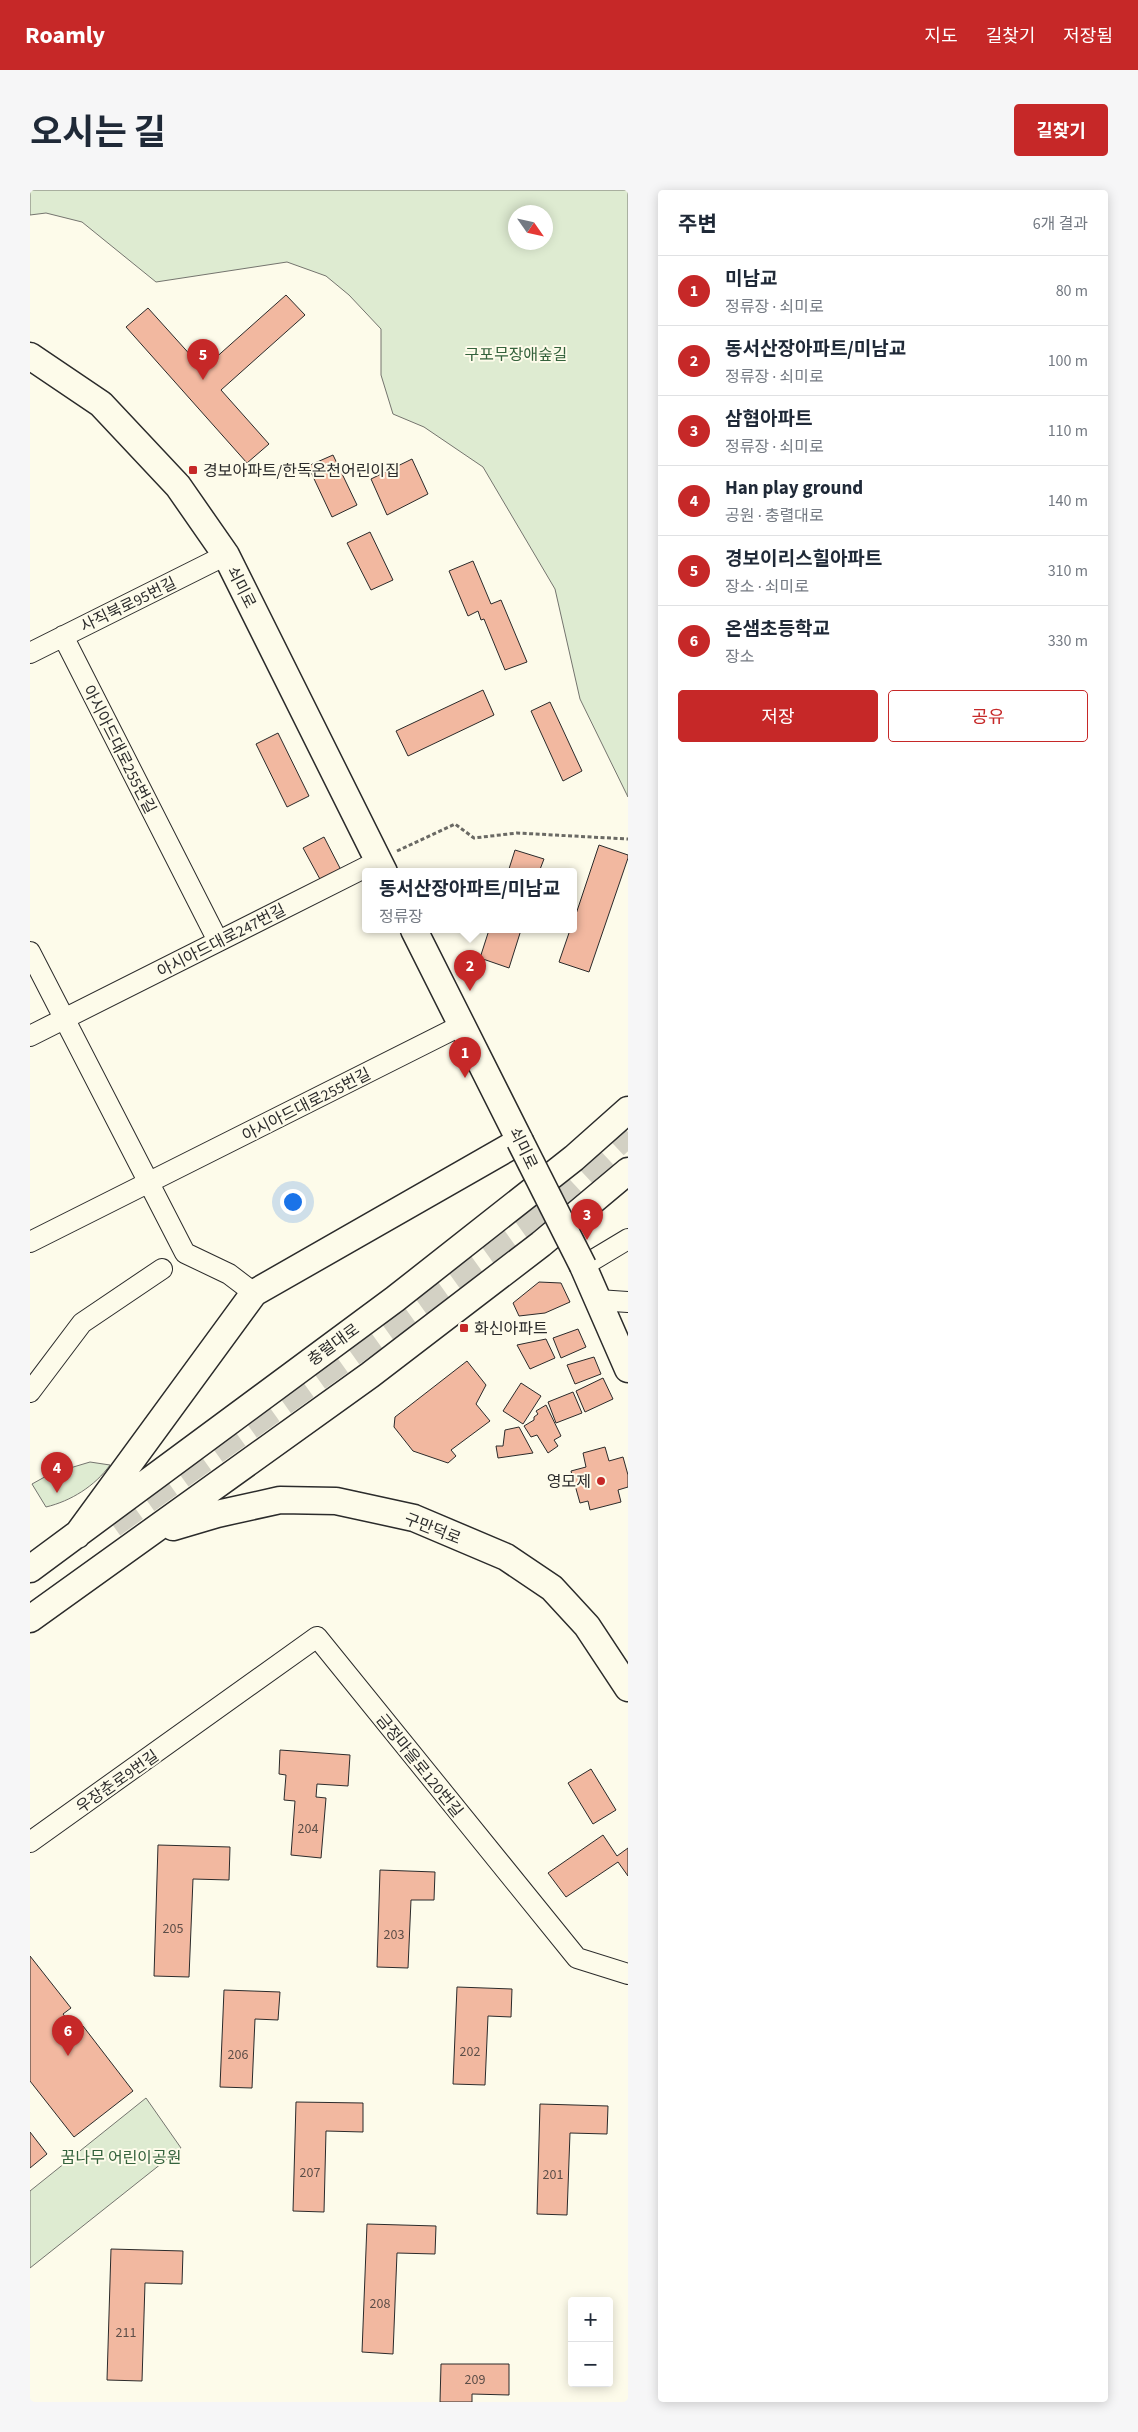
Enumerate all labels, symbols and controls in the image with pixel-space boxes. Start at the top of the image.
text: Roamly [25,18,105,53]
text: 지도 [925,24,958,49]
text: 길찾기 [986,24,1035,49]
text: 저장됨 [1063,24,1113,49]
button: 길찾기 [1014,104,1108,156]
text: 오시는 길 [30,108,166,158]
north arrow [508,205,553,250]
text: 주변 [678,209,717,239]
text: 6개 결과 [1033,213,1088,235]
text: 미남교 [725,266,777,293]
text: 1 [690,280,698,302]
text: 80 m [1056,280,1088,302]
text: 정류장 · 쇠미로 [725,296,824,318]
text: 동서산장아파트/미남교 [725,336,906,363]
pin: 5 [187,339,219,380]
park label: 구포무장애숲길 [464,344,568,366]
text: 2 [690,350,698,372]
text: 100 m [1048,350,1088,372]
text: 정류장 · 쇠미로 [725,366,824,388]
text: 삼협아파트 [725,406,812,433]
text: 3 [690,420,698,442]
text: 110 m [1048,420,1088,442]
text: 정류장 · 쇠미로 [725,436,824,458]
place label: 경보아파트/한독온천어린이집 [203,460,400,482]
marker: 경보아파트/한독온천어린이집 [187,464,199,476]
text: Han play ground [725,475,863,502]
text: 4 [690,490,698,512]
text: 140 m [1048,490,1088,512]
text: 공원 · 충렬대로 [725,505,824,527]
text: 경보이리스힐아파트 [725,546,882,573]
text: 5 [690,560,698,582]
text: 310 m [1048,560,1088,582]
street label: 쇠미로 [221,563,261,612]
street label: 사직북로95번길 [77,572,180,638]
text: 장소 · 쇠미로 [725,576,809,598]
text: 온샘초등학교 [725,616,830,643]
text: 6 [690,630,698,652]
text: 330 m [1048,630,1088,652]
text: 장소 [725,646,754,668]
street label: 아시아드대로255번길 [77,681,161,818]
button: 저장 [678,690,878,742]
button: 공유 [888,690,1088,742]
popup [362,868,577,933]
text: 동서산장아파트/미남교 [379,876,560,903]
street label: 아시아드대로247번길 [153,899,290,983]
text: 정류장 [379,906,423,928]
pin: 2 [454,950,486,991]
pin: 1 [449,1037,481,1078]
street label: 아시아드대로255번길 [238,1063,375,1147]
street label: 쇠미로 [504,1124,543,1173]
your location [280,1189,306,1215]
pin: 3 [571,1199,603,1240]
street label: 충렬대로 [303,1318,364,1371]
place label: 화신아파트 [474,1318,548,1340]
marker: 화신아파트 [458,1322,470,1334]
pin: 4 [41,1452,73,1493]
place label: 영모제 [547,1471,591,1493]
marker: 영모제 [595,1475,607,1487]
street label: 구만덕로 [401,1508,464,1550]
street label: 금정마을로120번길 [371,1709,468,1822]
street label: 우장춘로9번길 [72,1745,163,1818]
house number: 204 [298,1819,318,1839]
house number: 205 [163,1919,183,1939]
house number: 203 [384,1925,404,1945]
pin: 6 [52,2015,84,2056]
house number: 202 [460,2042,480,2062]
house number: 206 [228,2045,248,2065]
park label: 꿈나무 어린이공원 [61,2147,181,2169]
house number: 207 [300,2163,320,2183]
house number: 201 [543,2165,563,2185]
house number: 208 [370,2294,390,2314]
map controls [568,2297,613,2387]
button: + [568,2297,613,2342]
house number: 211 [116,2323,136,2343]
button: − [568,2342,613,2387]
house number: 209 [465,2370,485,2390]

